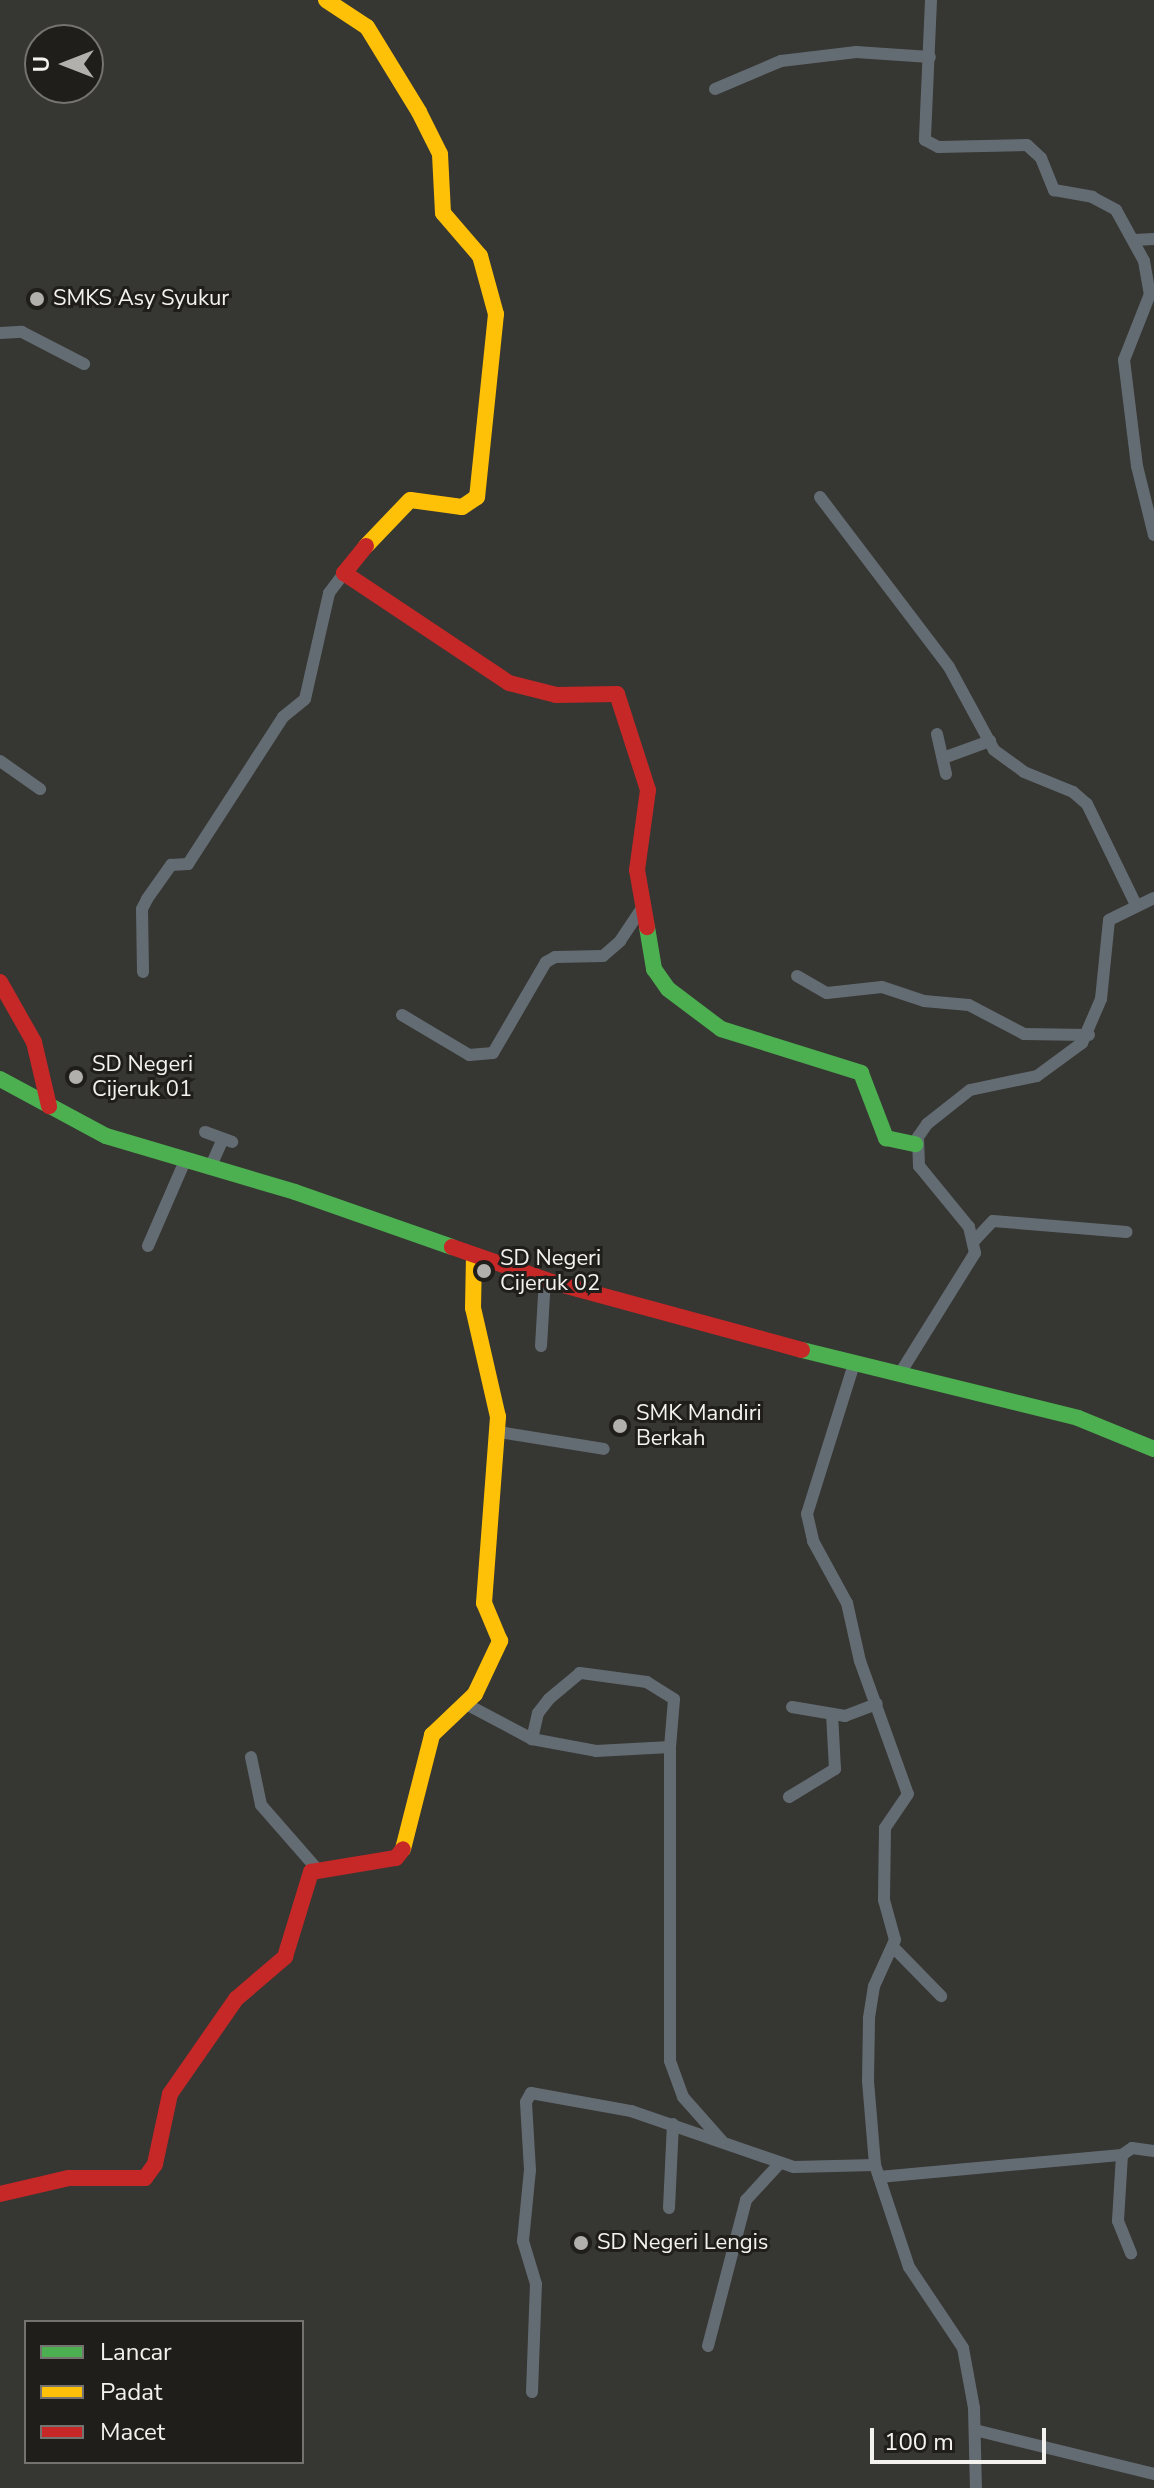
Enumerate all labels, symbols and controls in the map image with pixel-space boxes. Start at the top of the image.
north arrow [24,24,104,104]
text: U [27,56,57,72]
place label: SMKS Asy Syukur [53,286,229,312]
marker: SMKS Asy Syukur [28,290,46,308]
place label: SD Negeri Cijeruk 01 [92,1051,193,1102]
marker: SD Negeri Cijeruk 01 [67,1068,85,1086]
place label: SD Negeri Cijeruk 02 [500,1245,601,1296]
marker: SD Negeri Cijeruk 02 [475,1262,493,1280]
place label: SMK Mandiri Berkah [636,1400,762,1452]
marker: SMK Mandiri Berkah [611,1417,629,1435]
place label: SD Negeri Lengis [597,2230,768,2256]
marker: SD Negeri Lengis [572,2234,590,2252]
legend [24,2320,304,2464]
text: Lancar [100,2336,172,2368]
text: Padat [100,2376,162,2408]
scale bar [874,2412,1050,2462]
text: Macet [100,2416,165,2448]
text: 100 m [884,2426,954,2458]

